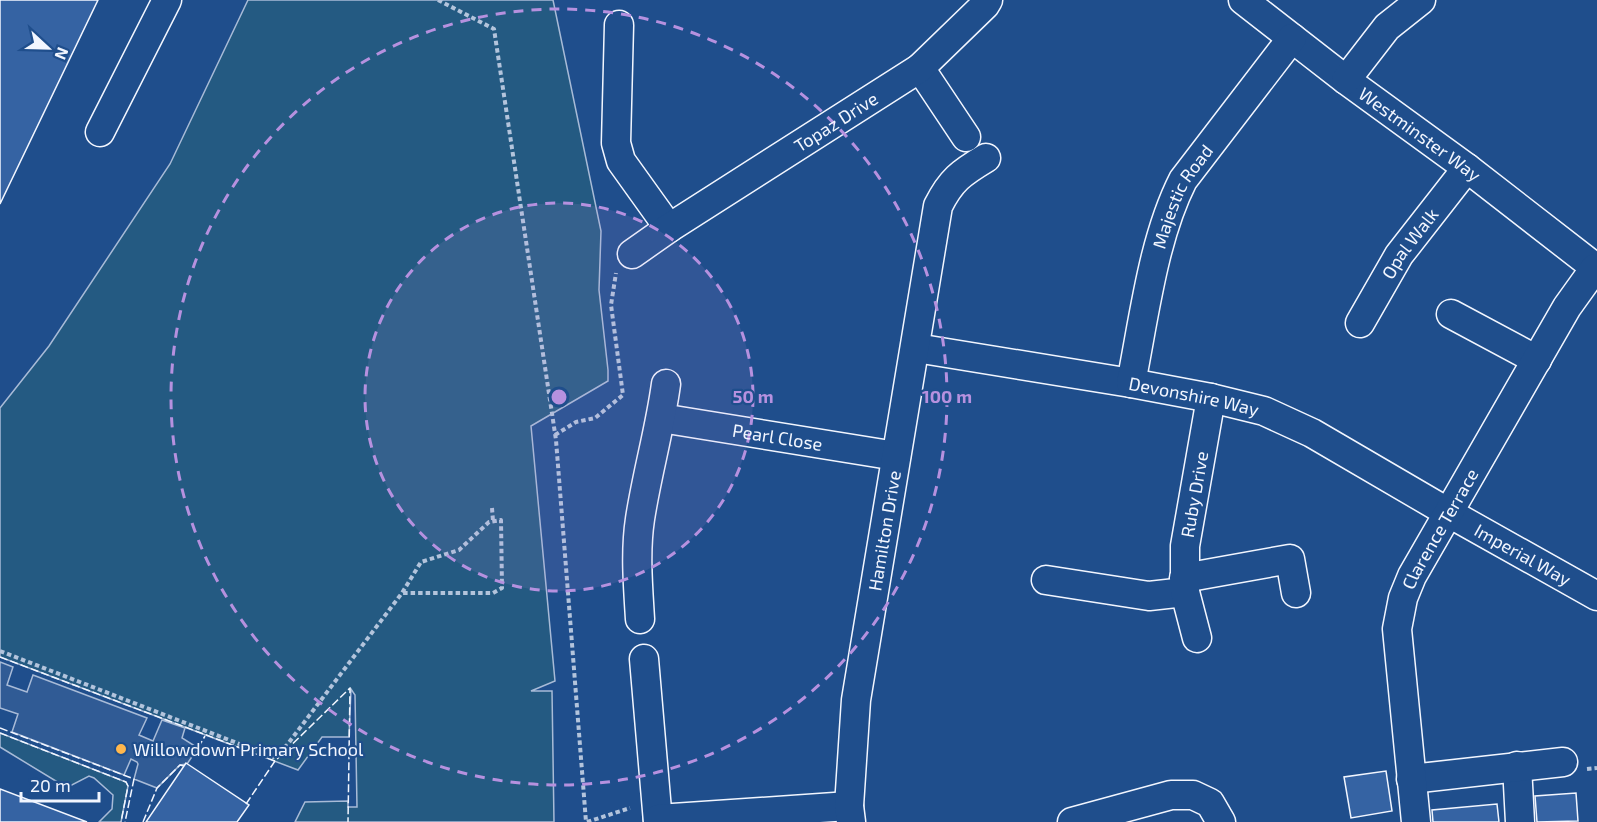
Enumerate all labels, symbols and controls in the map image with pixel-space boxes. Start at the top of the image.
north arrow [18,18,78,78]
text: N [51,45,73,63]
street label: Westminster Way [1355,82,1486,186]
street label: Topaz Drive [790,87,882,156]
street label: Majestic Road [1147,140,1217,251]
street label: Opal Walk [1377,203,1443,283]
street label: Devonshire Way [1127,372,1262,420]
text: 50 m [732,385,774,407]
text: 100 m [922,385,972,407]
centre of rings [549,387,569,407]
street label: Pearl Close [731,419,824,455]
street label: Ruby Drive [1176,449,1212,539]
street label: Clarence Terrace [1397,464,1483,592]
street label: Hamilton Drive [863,469,905,593]
street label: Imperial Way [1471,519,1575,590]
place label: Willowdown Primary School [133,738,364,760]
marker: Willowdown Primary School [114,742,128,756]
scale bar [21,765,99,803]
text: 20 m [30,774,71,796]

